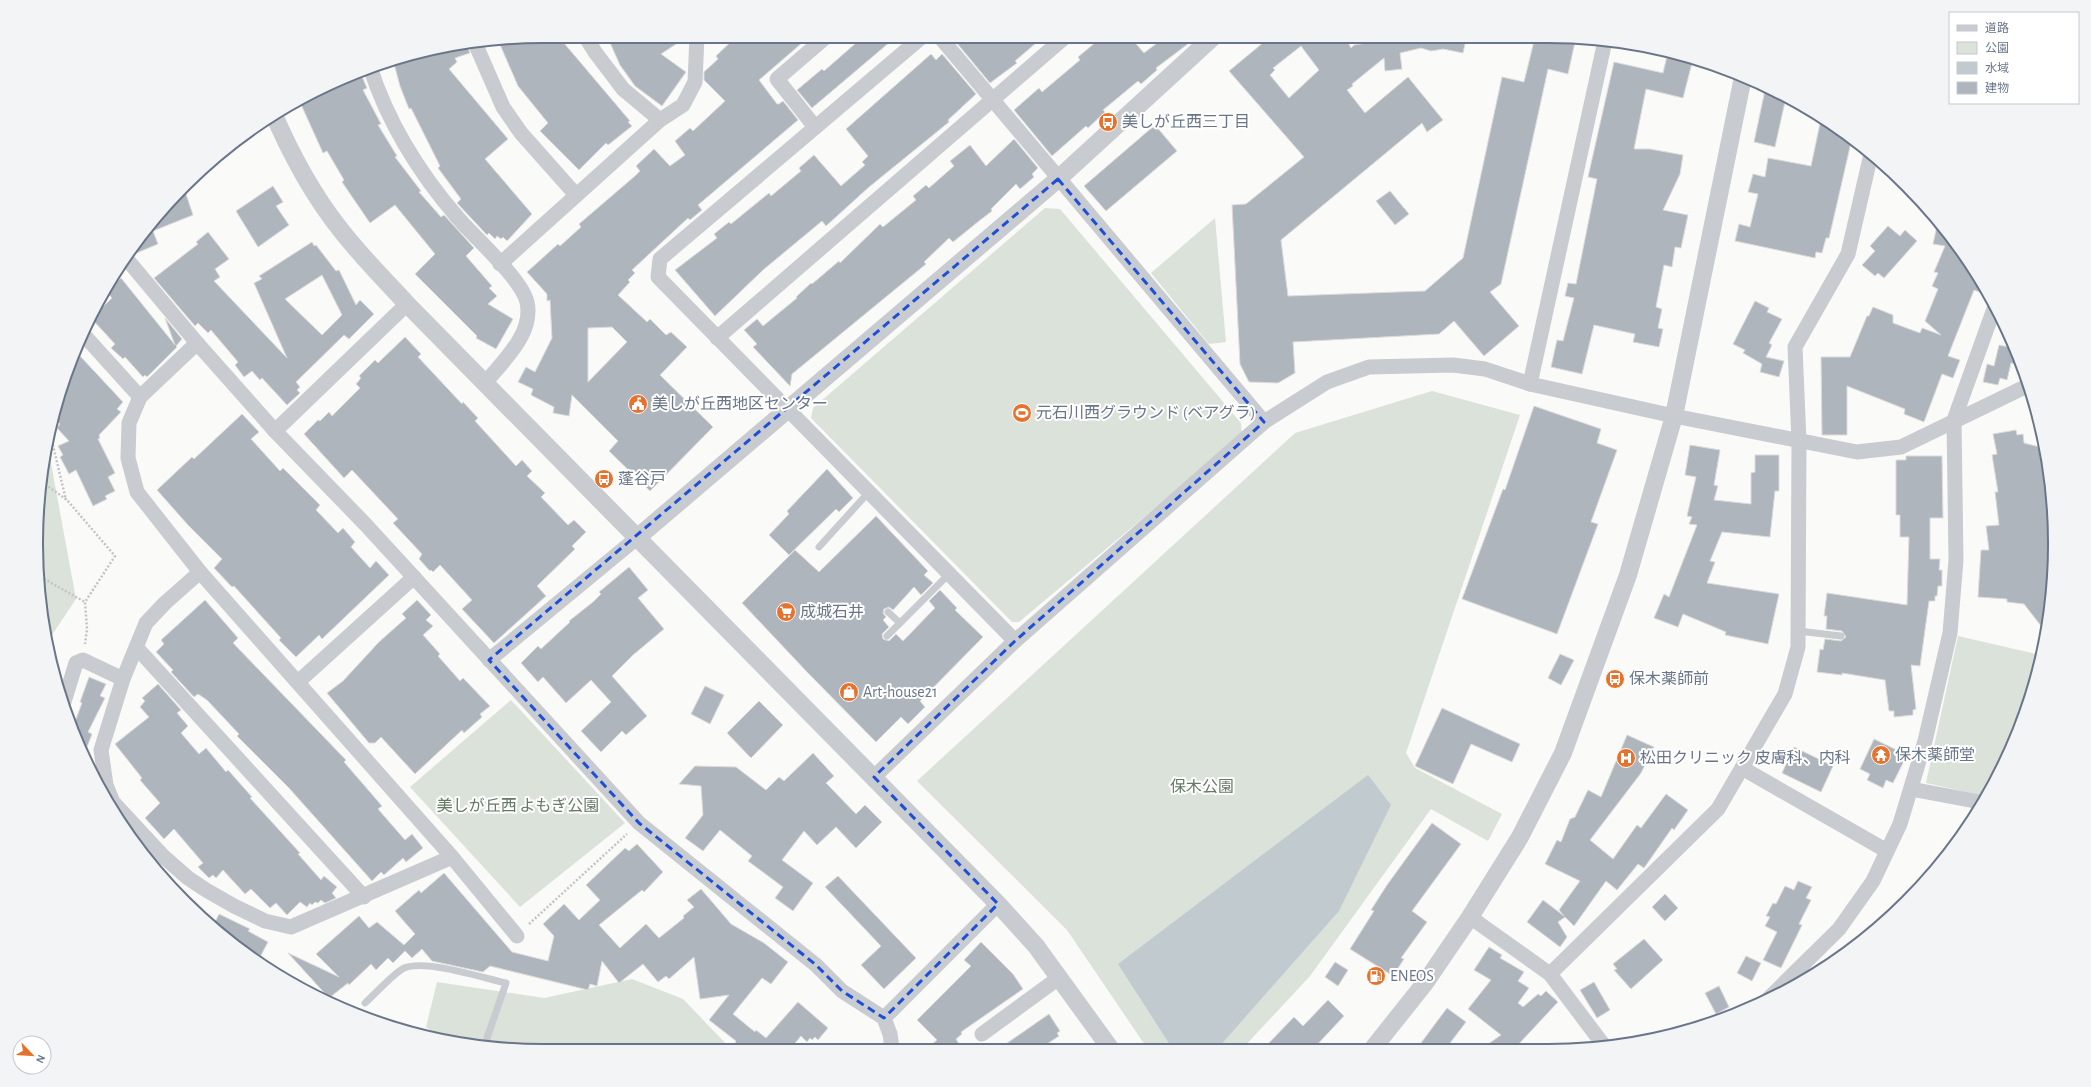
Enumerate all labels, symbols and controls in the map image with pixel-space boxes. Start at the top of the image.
legend [1949,12,2079,104]
text: 道路 [1985,21,2009,34]
text: 公園 [1985,42,2009,54]
text: 水域 [1985,62,2009,74]
text: 建物 [1985,81,2009,94]
bus stop icon: 美しが丘西三丁目 [1097,111,1119,133]
place label: 美しが丘西三丁目 [1122,113,1250,130]
public building icon: 美しが丘西地区センター [627,393,649,415]
place label: 美しが丘西地区センター [652,395,828,412]
sports icon: 元石川西グラウンド (ベアグラ) [1011,402,1033,424]
place label: 元石川西グラウンド (ベアグラ) [1036,404,1255,421]
bus stop icon: 蓬谷戸 [593,468,615,490]
place label: 蓬谷戸 [618,470,666,487]
supermarket icon: 成城石井 [775,601,797,623]
place label: 成城石井 [800,603,864,620]
bus stop icon: 保木薬師前 [1604,668,1626,690]
place label: 保木薬師前 [1629,670,1709,687]
shop icon: Art-house21 [838,681,860,703]
place label: Art-house21 [863,684,937,700]
temple icon: 保木薬師堂 [1870,744,1892,766]
place label: 保木薬師堂 [1895,746,1975,763]
hospital icon: 松田クリニック 皮膚科、内科 [1615,747,1637,769]
place label: 松田クリニック 皮膚科、内科 [1640,749,1851,766]
park label: 保木公園 [1170,778,1234,795]
park label: 美しが丘西 よもぎ公園 [437,797,599,814]
fuel station icon: ENEOS [1365,965,1387,987]
place label: ENEOS [1390,968,1434,984]
north arrow [12,1035,52,1075]
text: N [34,1053,47,1065]

